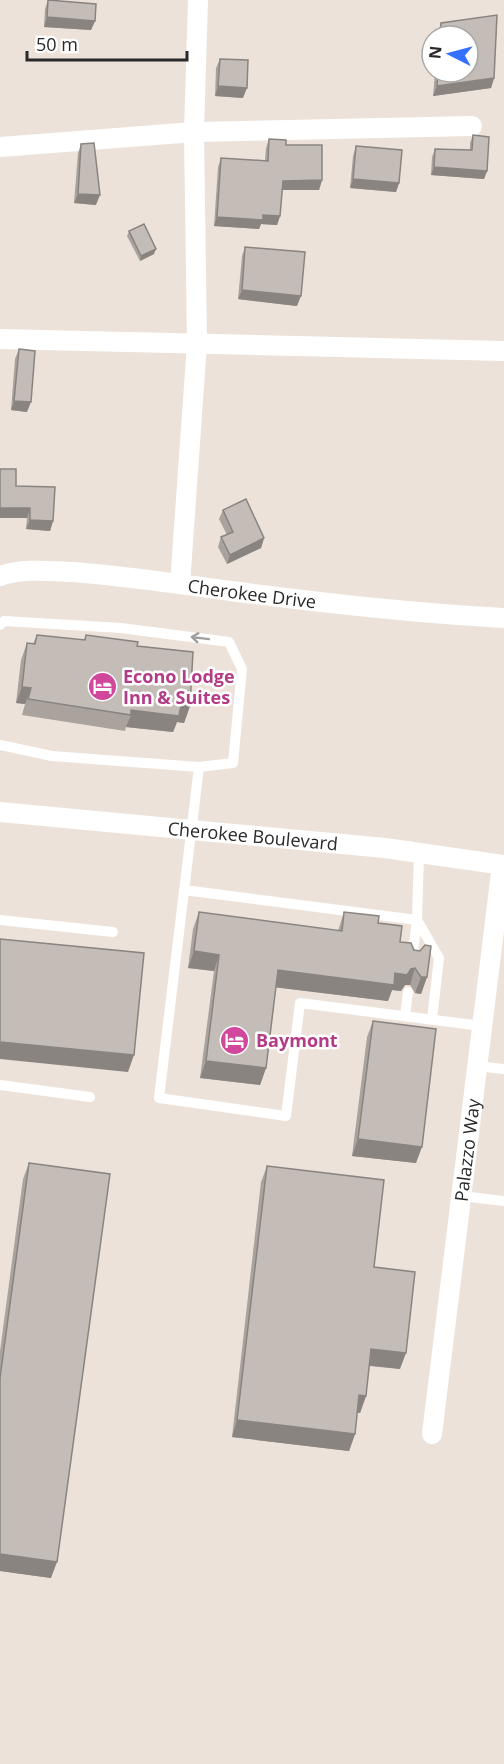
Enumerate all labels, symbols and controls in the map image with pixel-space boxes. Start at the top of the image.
scale bar [27,24,188,62]
north arrow [420,24,480,84]
text: 50 m [36,32,78,56]
text: N [423,45,447,60]
street label: Cherokee Drive [186,573,318,613]
one-way arrow [191,633,211,644]
place label: Econo Lodge Inn & Suites [123,664,235,709]
hotel icon: Econo Lodge Inn & Suites [86,670,118,702]
street label: Cherokee Boulevard [167,816,339,856]
hotel icon: Baymont [219,1024,251,1056]
place label: Baymont [256,1028,338,1052]
street label: Palazzo Way [449,1096,485,1203]

